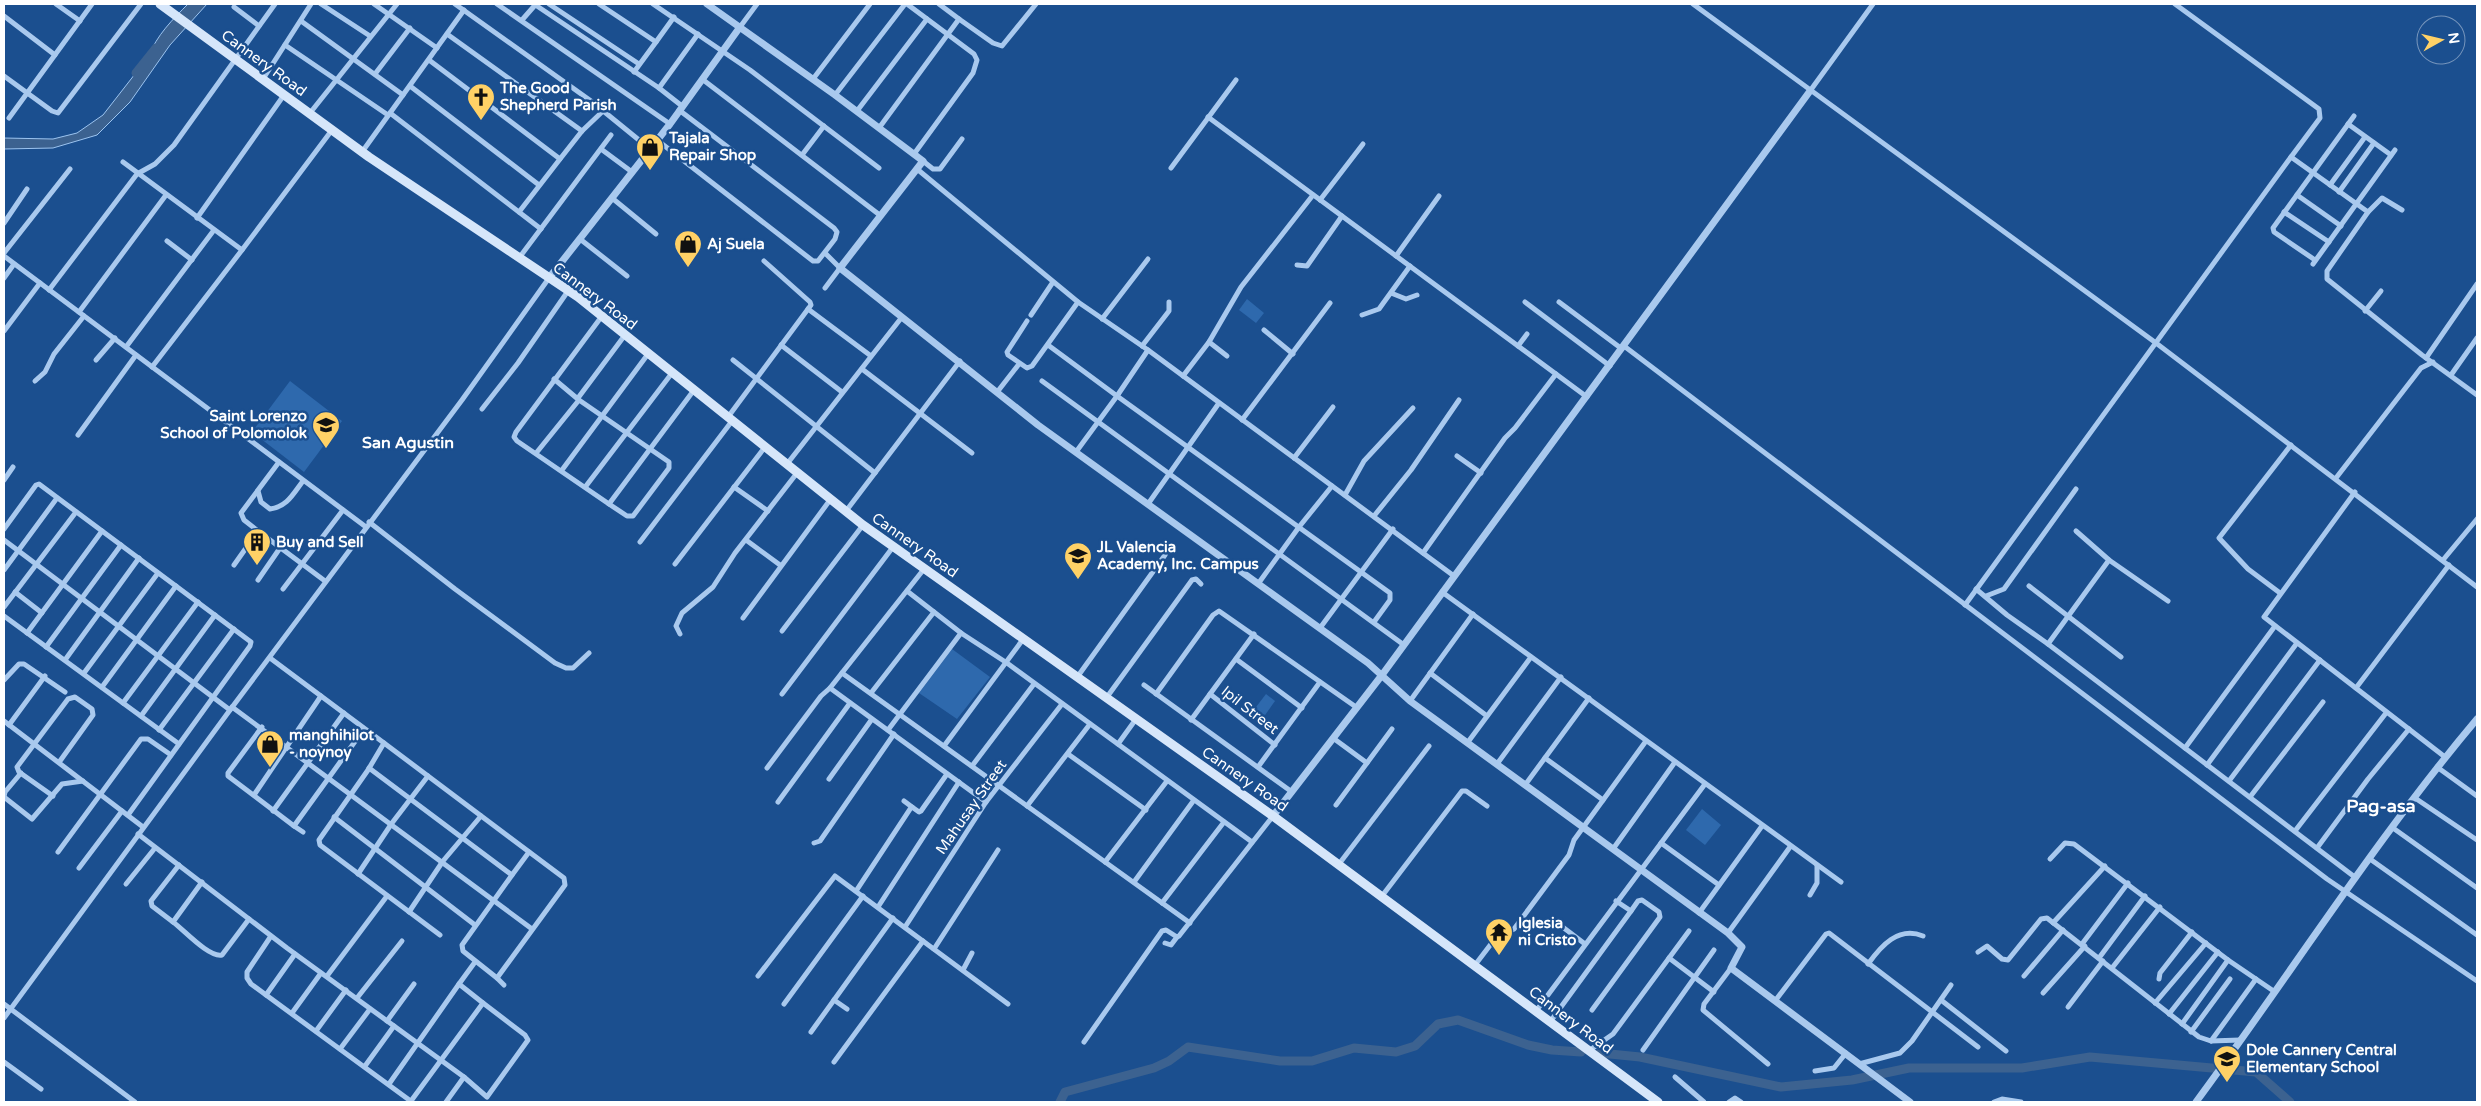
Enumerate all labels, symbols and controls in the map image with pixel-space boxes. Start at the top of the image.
north arrow [2416,15,2466,65]
street label: Cannery Road [218,26,310,100]
text: N [2444,32,2463,45]
place label: The Good Shepherd Parish [499,79,617,115]
church icon: The Good Shepherd Parish [466,82,496,121]
place label: Tajala Repair Shop [668,129,757,165]
shop icon: Tajala Repair Shop [635,132,665,171]
shop icon: Aj Suela [673,229,703,268]
place label: Aj Suela [707,235,765,254]
street label: Cannery Road [549,258,641,334]
place label: Saint Lorenzo School of Polomolok [160,407,307,442]
school or university icon: Saint Lorenzo School of Polomolok [311,410,341,449]
district label: San Agustin [362,433,454,453]
street label: Cannery Road [868,509,962,581]
building icon: Buy and Sell [242,527,272,566]
place label: Buy and Sell [276,533,364,552]
place label: JL Valencia Academy, Inc. Campus [1096,538,1259,574]
school or university icon: JL Valencia Academy, Inc. Campus [1063,541,1093,580]
street label: Ipil Street [1218,682,1282,738]
place label: manghihilot - noynoy [289,726,374,762]
shop icon: manghihilot - noynoy [255,729,285,768]
street label: Cannery Road [1198,743,1292,815]
street label: Mahusay Street [932,756,1010,858]
district label: Pag-asa [2346,795,2416,817]
place label: Iglesia ni Cristo [1518,914,1576,949]
temple icon: Iglesia ni Cristo [1484,917,1514,956]
street label: Cannery Road [1525,982,1617,1058]
place label: Dole Cannery Central Elementary School [2246,1041,2397,1077]
school or university icon: Dole Cannery Central Elementary School [2212,1044,2242,1083]

